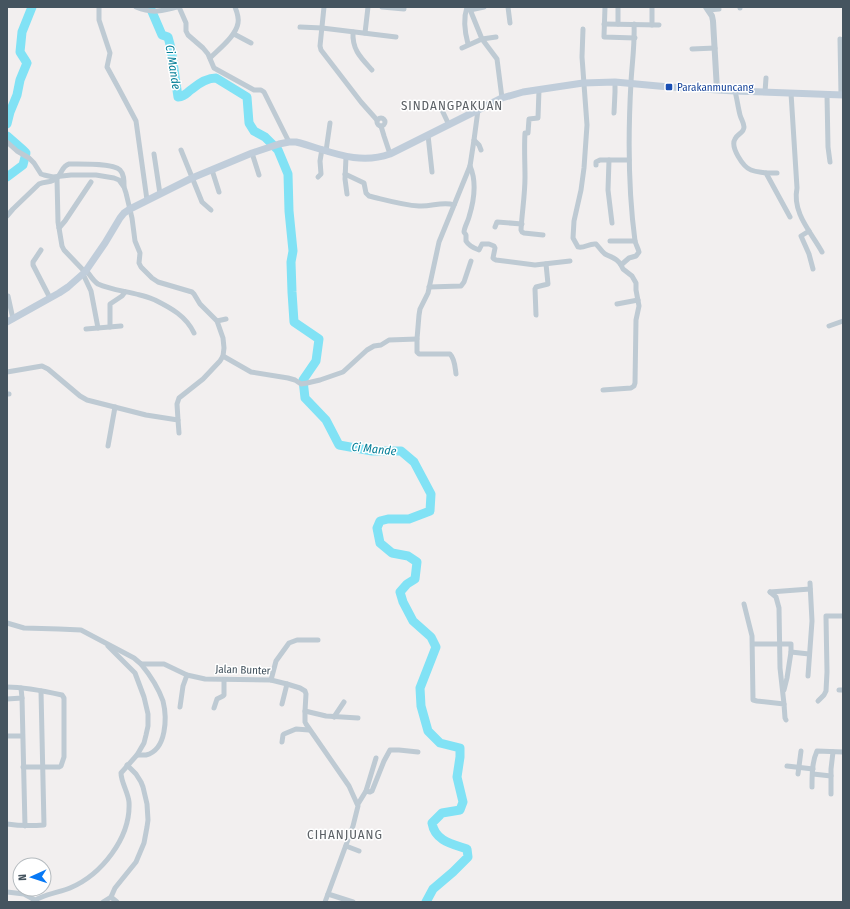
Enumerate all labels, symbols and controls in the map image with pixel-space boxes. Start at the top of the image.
water label: Ci Mande [163,44,183,91]
place label: Parakanmuncang [677,81,754,94]
marker: Parakanmuncang [664,82,674,92]
district label: SINDANGPAKUAN [401,98,503,113]
water label: Ci Mande [351,440,397,458]
street label: Jalan Bunter [215,663,271,677]
district label: CIHANJUANG [307,827,383,842]
north arrow [12,857,52,897]
text: N [16,874,29,881]

